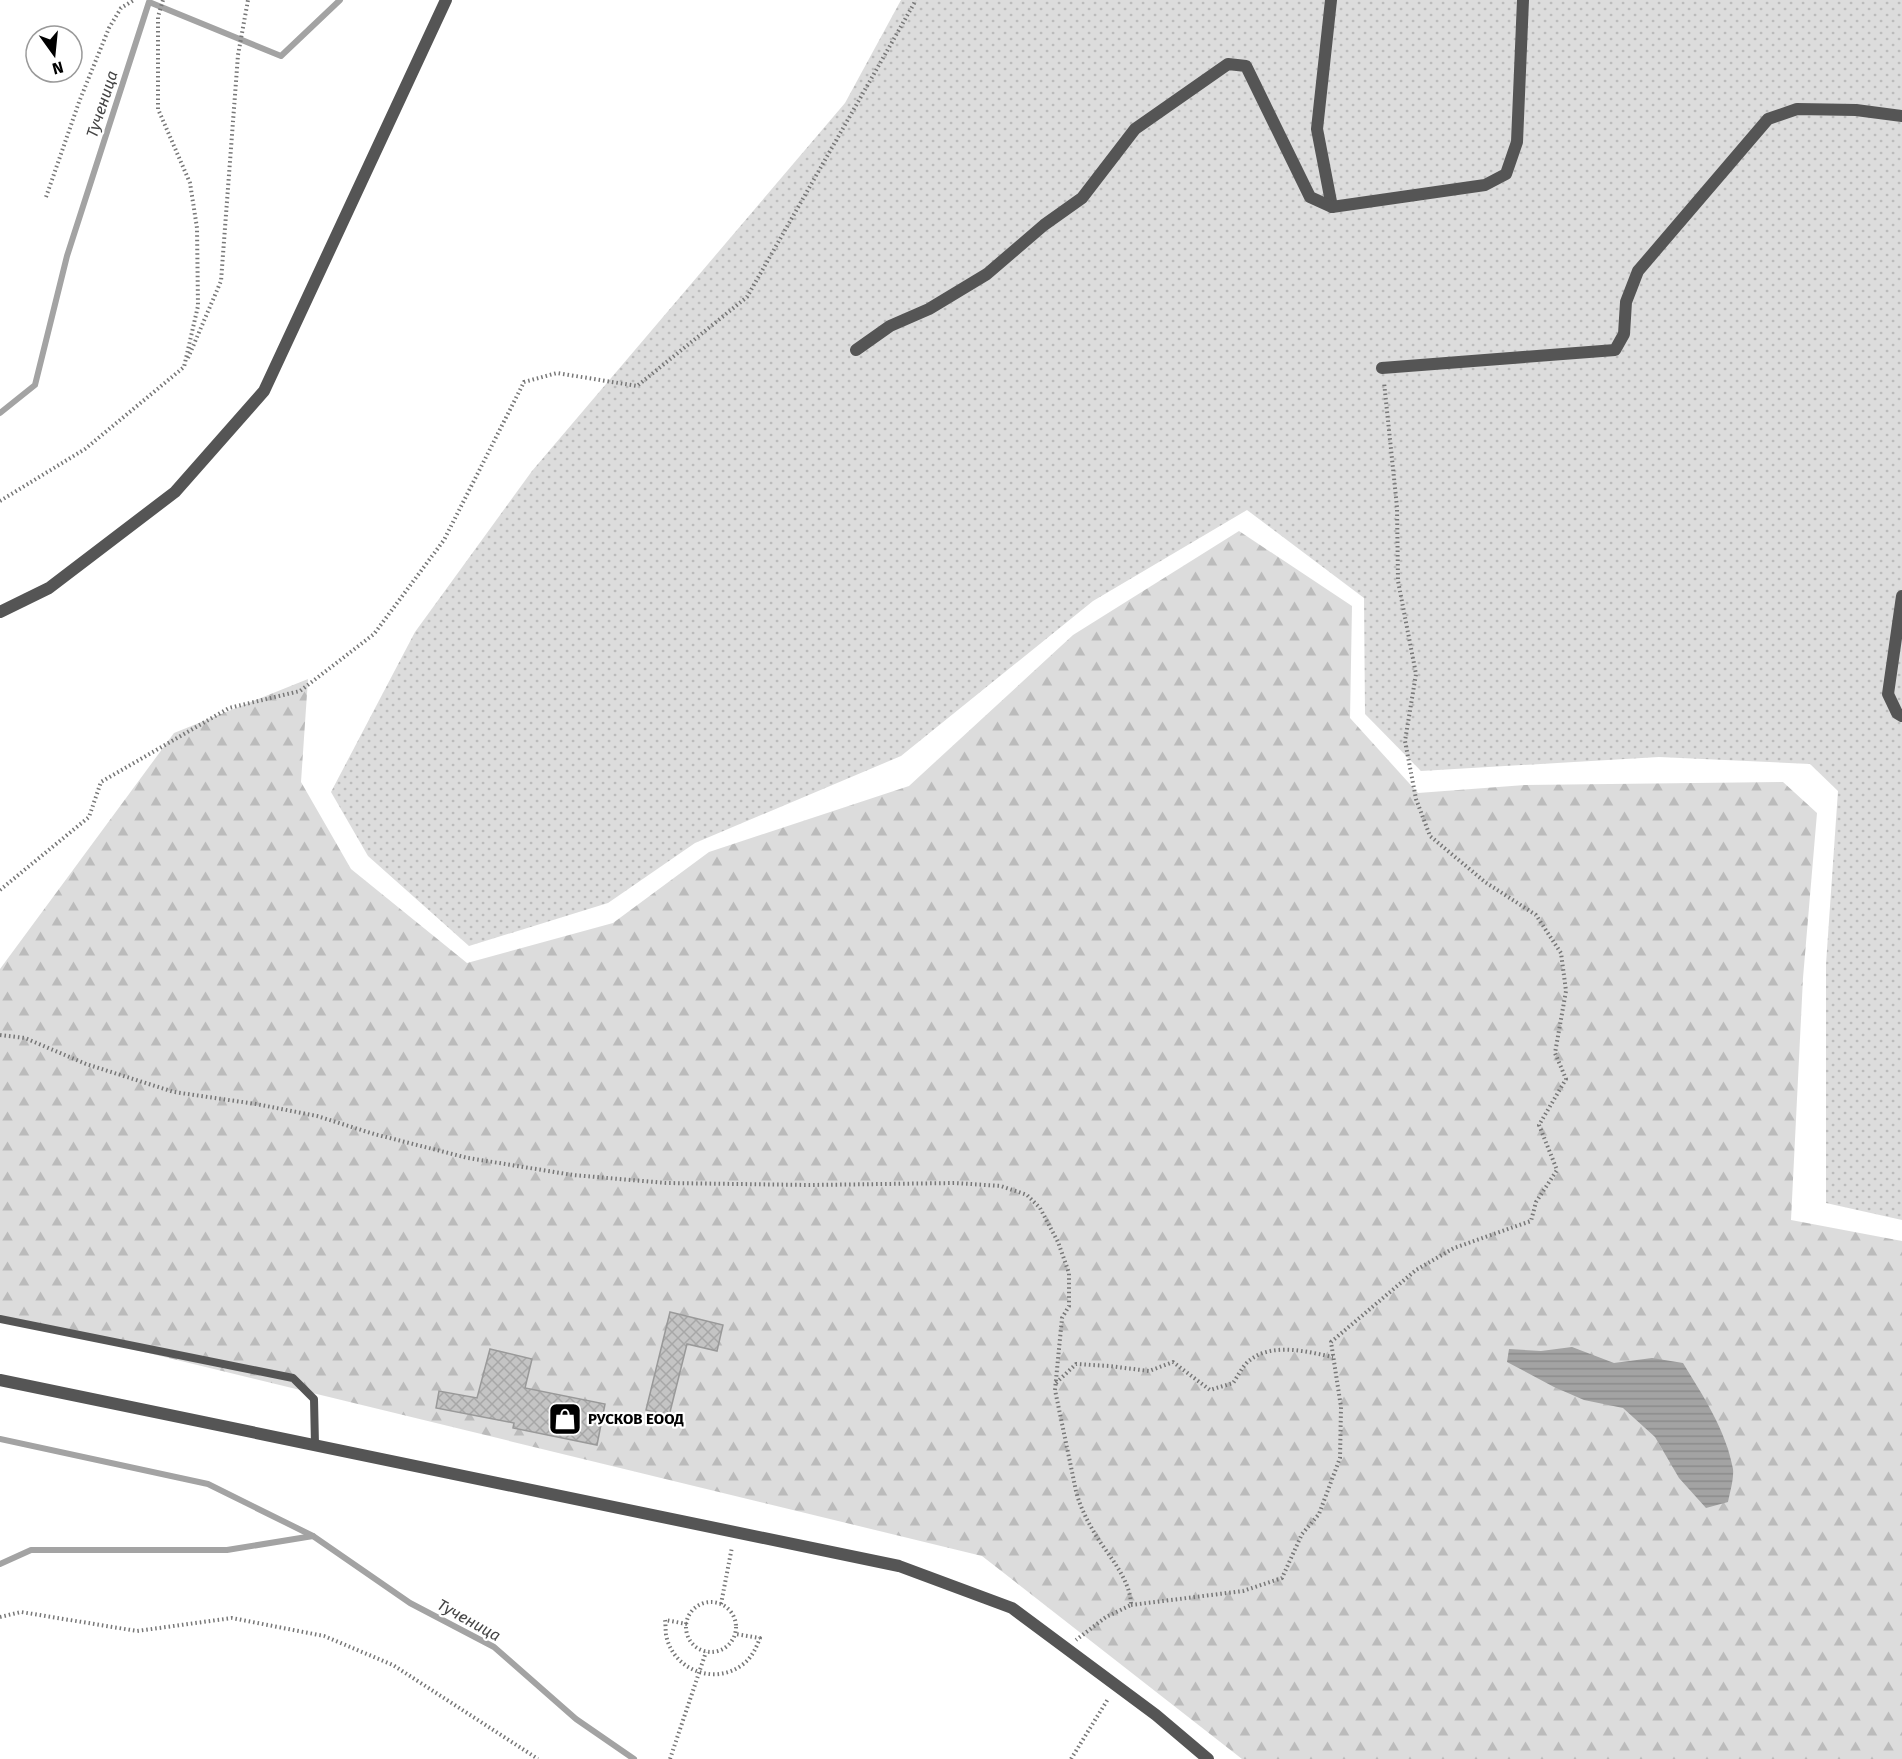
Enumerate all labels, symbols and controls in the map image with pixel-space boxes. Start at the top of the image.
north arrow [24,24,84,84]
text: N [50,57,65,79]
water label: Тученица [82,68,122,140]
shop icon: РУСКОВ ЕООД [547,1401,583,1437]
place label: РУСКОВ ЕООД [588,1410,684,1428]
water label: Тученица [434,1595,504,1645]

